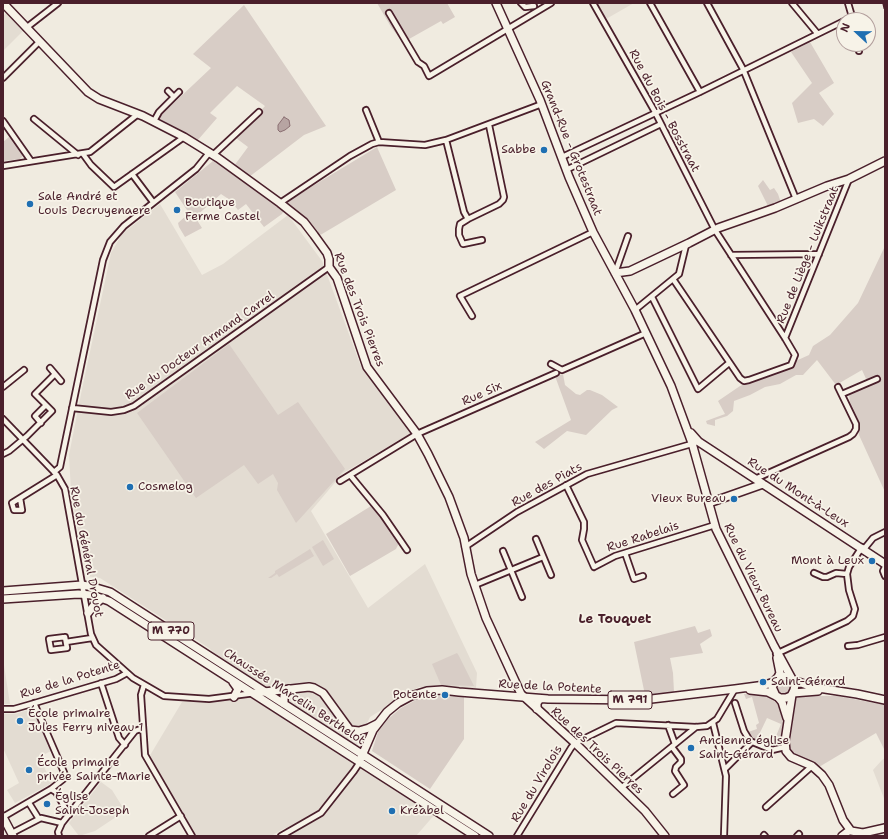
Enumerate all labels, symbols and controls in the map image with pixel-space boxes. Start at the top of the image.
north arrow [836,12,876,52]
text: N [837,21,854,35]
street label: Rue du Bois - Bosstraat [626,47,702,175]
street label: Grand-Rue - Grotestraat [537,78,605,218]
place label: Sabbe [501,143,536,157]
marker: Sabbe [539,145,549,155]
street label: Rue de Liège - Luikstraat [774,184,842,326]
place label: Sale André et Louis Decruyenaere [38,190,151,218]
place label: Boutique Ferme Castel [185,196,260,224]
marker: Sale André et Louis Decruyenaere [25,199,35,209]
marker: Boutique Ferme Castel [172,205,182,215]
street label: Rue des Trois Pierres [331,251,387,369]
street label: Rue du Docteur Armand Carrel [123,289,277,403]
street label: Rue Six [460,379,504,409]
street label: Rue du Mont-à-Leux [745,455,851,531]
street label: Rue des Piats [509,460,585,510]
place label: Cosmelog [138,480,193,494]
marker: Cosmelog [125,482,135,492]
street label: Rue du Général Drouot [66,485,106,619]
place label: Vieux Bureau [651,492,726,506]
marker: Vieux Bureau [729,494,739,504]
street label: Rue Rabelais [605,519,681,555]
street label: Rue du Vieux Bureau [720,521,786,635]
place label: Mont à Leux [791,554,864,568]
marker: Mont à Leux [867,556,877,566]
district label: Le Touquet [579,612,651,628]
road number: M 770 [148,622,194,640]
street label: Chaussée Marcelin Berthelot [220,646,368,748]
street label: Rue de la Potente [18,658,122,702]
place label: Saint-Gérard [771,675,845,689]
street label: Rue de la Potente [498,677,602,697]
marker: Saint-Gérard [758,677,768,687]
place label: Potente [393,688,437,702]
marker: Potente [440,690,450,700]
road number: M 791 [608,691,652,709]
street label: Rue des Trois Pierres [548,704,646,798]
place label: École primaire Jules Ferry niveau 1 [28,707,143,735]
marker: École primaire Jules Ferry niveau 1 [15,716,25,726]
place label: Ancienne église Saint-Gérard [699,734,789,762]
street label: Rue du Virolois [508,743,566,825]
marker: Ancienne église Saint-Gérard [686,743,696,753]
place label: École primaire privée Sainte-Marie [37,756,151,784]
marker: École primaire privée Sainte-Marie [24,765,34,775]
place label: Église Saint-Joseph [55,790,129,818]
marker: Église Saint-Joseph [42,799,52,809]
place label: Kréabel [400,804,444,818]
marker: Kréabel [387,806,397,816]

